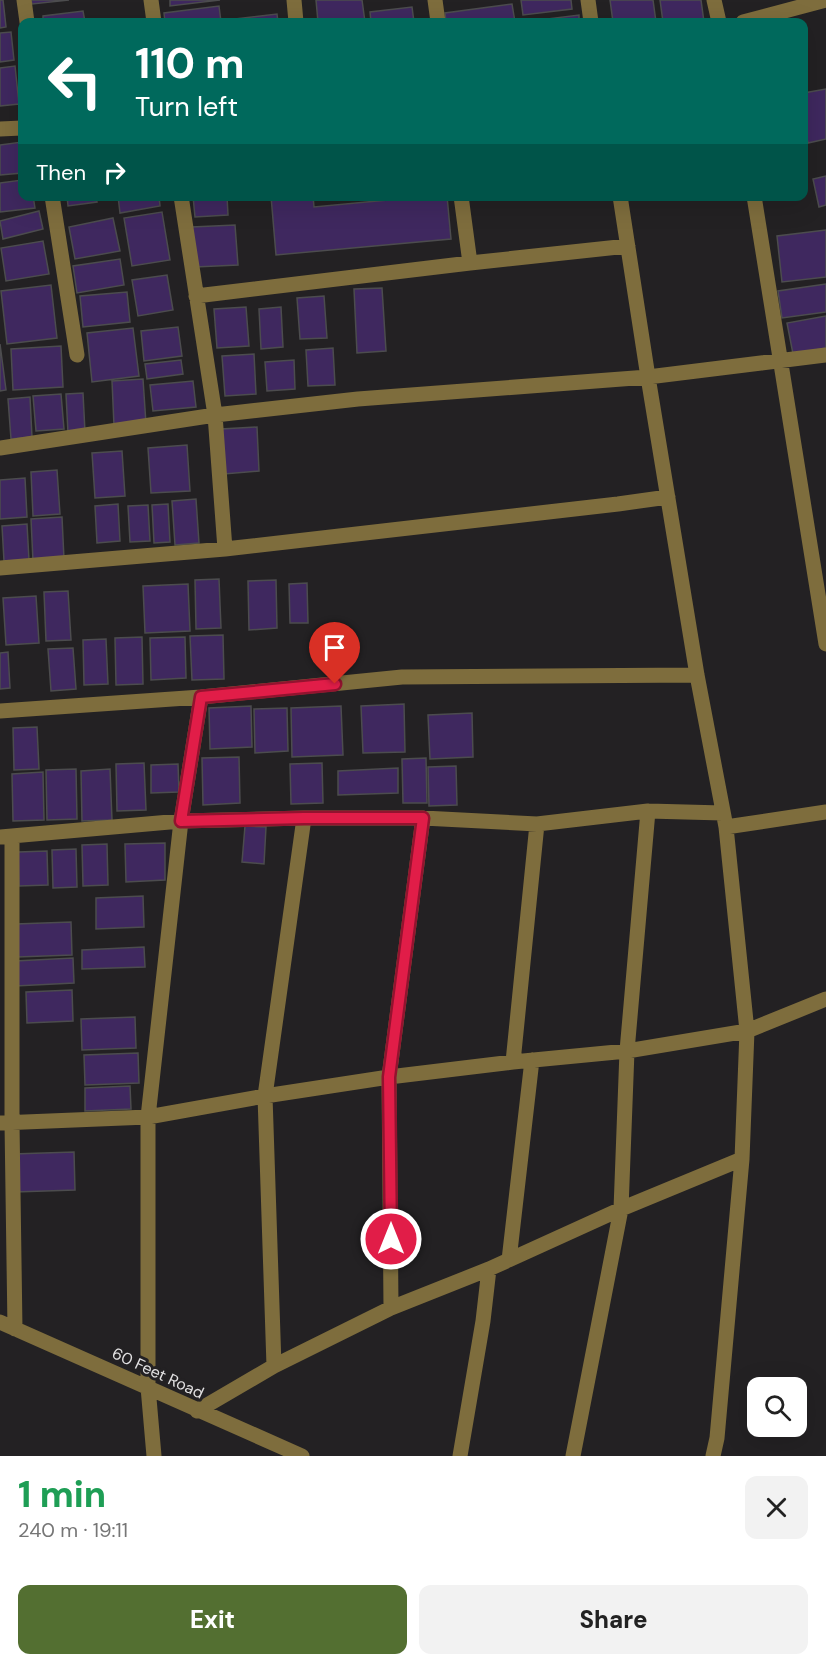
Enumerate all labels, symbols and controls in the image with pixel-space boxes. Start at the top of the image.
text: 110 m [135,36,245,91]
icon: left [36,42,114,120]
text: Turn left [135,89,238,124]
icon: right [98,156,131,189]
text: Then [36,158,86,187]
pin [309,622,360,684]
icon: arrive [318,631,351,664]
position arrow [359,1207,423,1271]
street label: 60 Feet Road [109,1343,207,1403]
map controls [747,1377,807,1437]
button: search [747,1377,807,1437]
text: 1 min [18,1471,106,1518]
button: close [745,1476,808,1539]
text: 240 m · 19:11 [18,1517,128,1543]
button: Exit [18,1585,407,1654]
button: Share [419,1585,808,1654]

